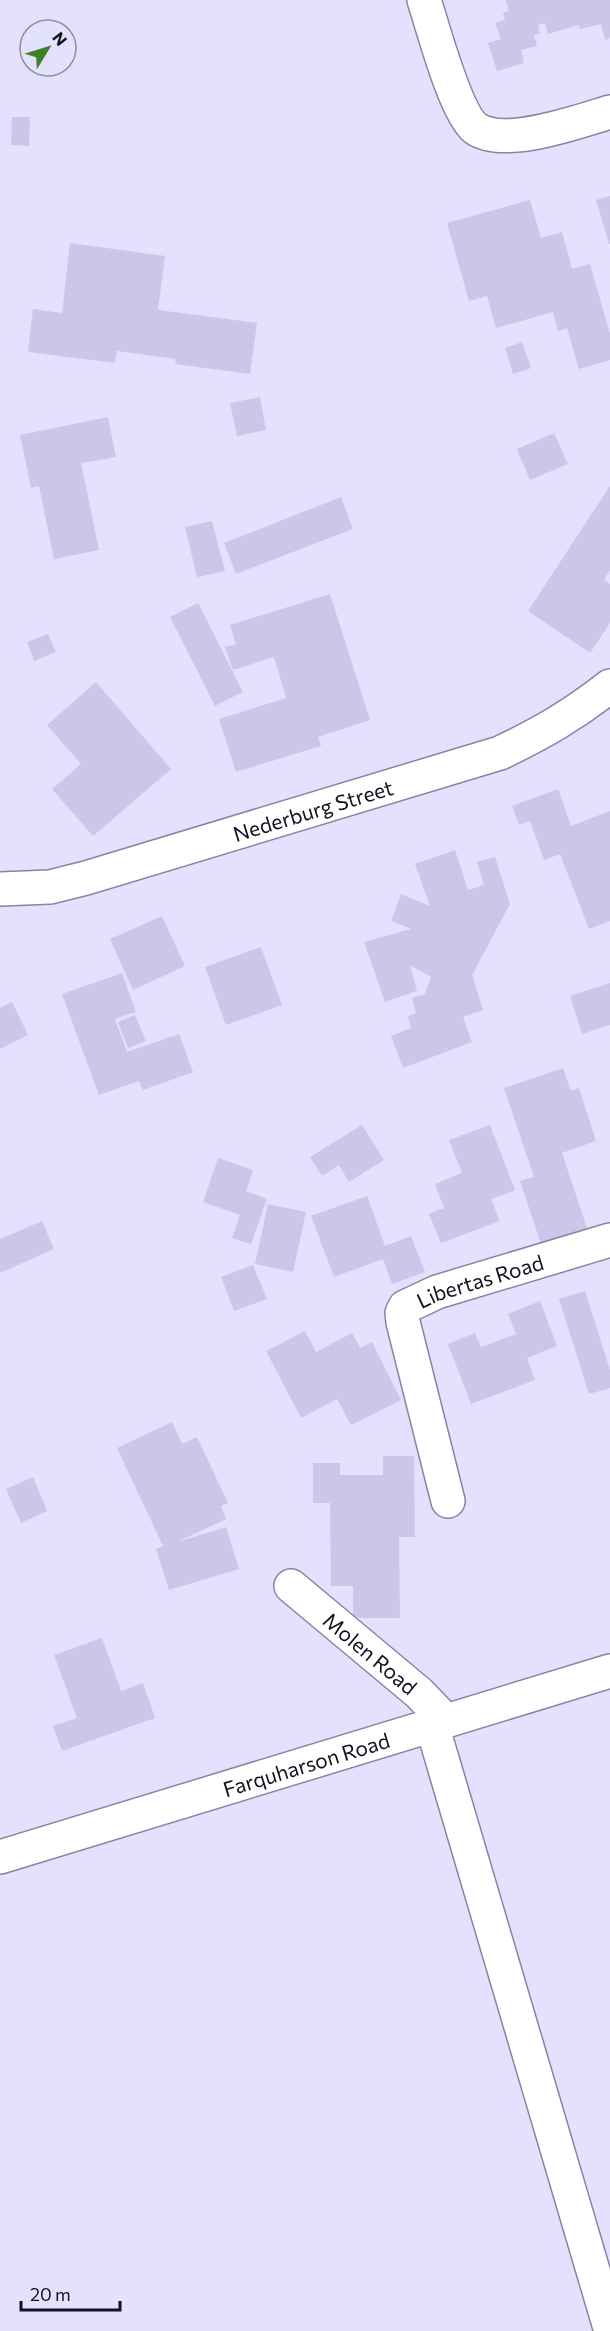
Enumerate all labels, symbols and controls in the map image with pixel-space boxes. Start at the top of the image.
north arrow [18,18,78,78]
text: N [49,28,71,49]
street label: Nederburg Street [230,774,396,845]
street label: Libertas Road [412,1248,546,1312]
street label: Molen Road [319,1606,423,1699]
street label: Farquharson Road [220,1726,392,1801]
scale bar [21,2274,120,2312]
text: 20 m [30,2283,71,2305]

